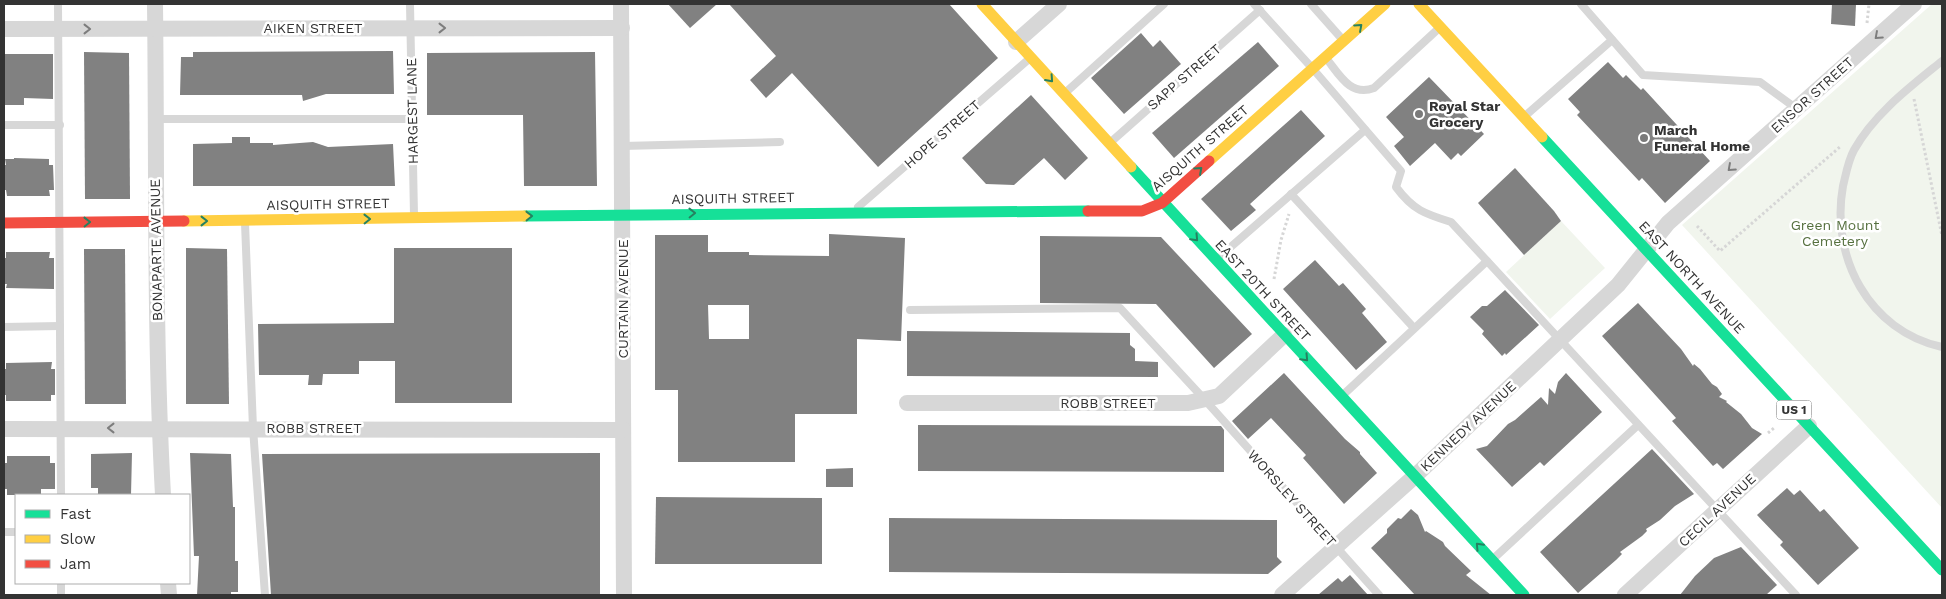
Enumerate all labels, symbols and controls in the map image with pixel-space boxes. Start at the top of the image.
street label: AIKEN STREET [263,20,363,36]
one-way arrow [439,23,447,33]
one-way arrow [84,24,92,34]
one-way arrow [1353,24,1362,33]
one-way arrow [1875,30,1884,39]
street label: SAPP STREET [1144,40,1224,113]
street label: ENSOR STREET [1767,53,1857,136]
street label: HARGEST LANE [403,58,421,164]
one-way arrow [1044,73,1053,82]
street label: HOPE STREET [901,96,984,171]
place label: Royal Star Grocery [1429,98,1500,130]
street label: AISQUITH STREET [1148,101,1252,194]
marker: Royal Star Grocery [1413,108,1425,120]
place label: March Funeral Home [1654,122,1750,154]
marker: March Funeral Home [1638,132,1650,144]
one-way arrow [1727,162,1736,171]
one-way arrow [1193,167,1202,176]
street label: BONAPARTE AVENUE [147,179,165,321]
street label: AISQUITH STREET [671,189,795,207]
street label: AISQUITH STREET [266,195,390,213]
one-way arrow [688,208,696,218]
one-way arrow [526,211,533,221]
one-way arrow [363,214,371,224]
one-way arrow [200,216,208,226]
one-way arrow [84,217,92,227]
park label: Green Mount Cemetery [1791,217,1879,249]
street label: EAST NORTH AVENUE [1636,218,1748,337]
one-way arrow [1189,233,1198,242]
street label: EAST 20TH STREET [1212,236,1314,344]
street label: CURTAIN AVENUE [615,239,631,359]
one-way arrow [1299,352,1308,361]
street label: KENNEDY AVENUE [1417,378,1519,474]
street label: ROBB STREET [1060,395,1156,411]
road number: US 1 [1776,400,1812,420]
street label: ROBB STREET [266,420,362,436]
one-way arrow [107,423,114,433]
street label: WORSLEY STREET [1244,446,1340,550]
street label: CECIL AVENUE [1675,470,1759,550]
legend [15,494,190,584]
text: Fast [60,505,92,523]
text: Slow [60,530,96,548]
one-way arrow [1476,543,1485,552]
text: Jam [60,555,91,573]

